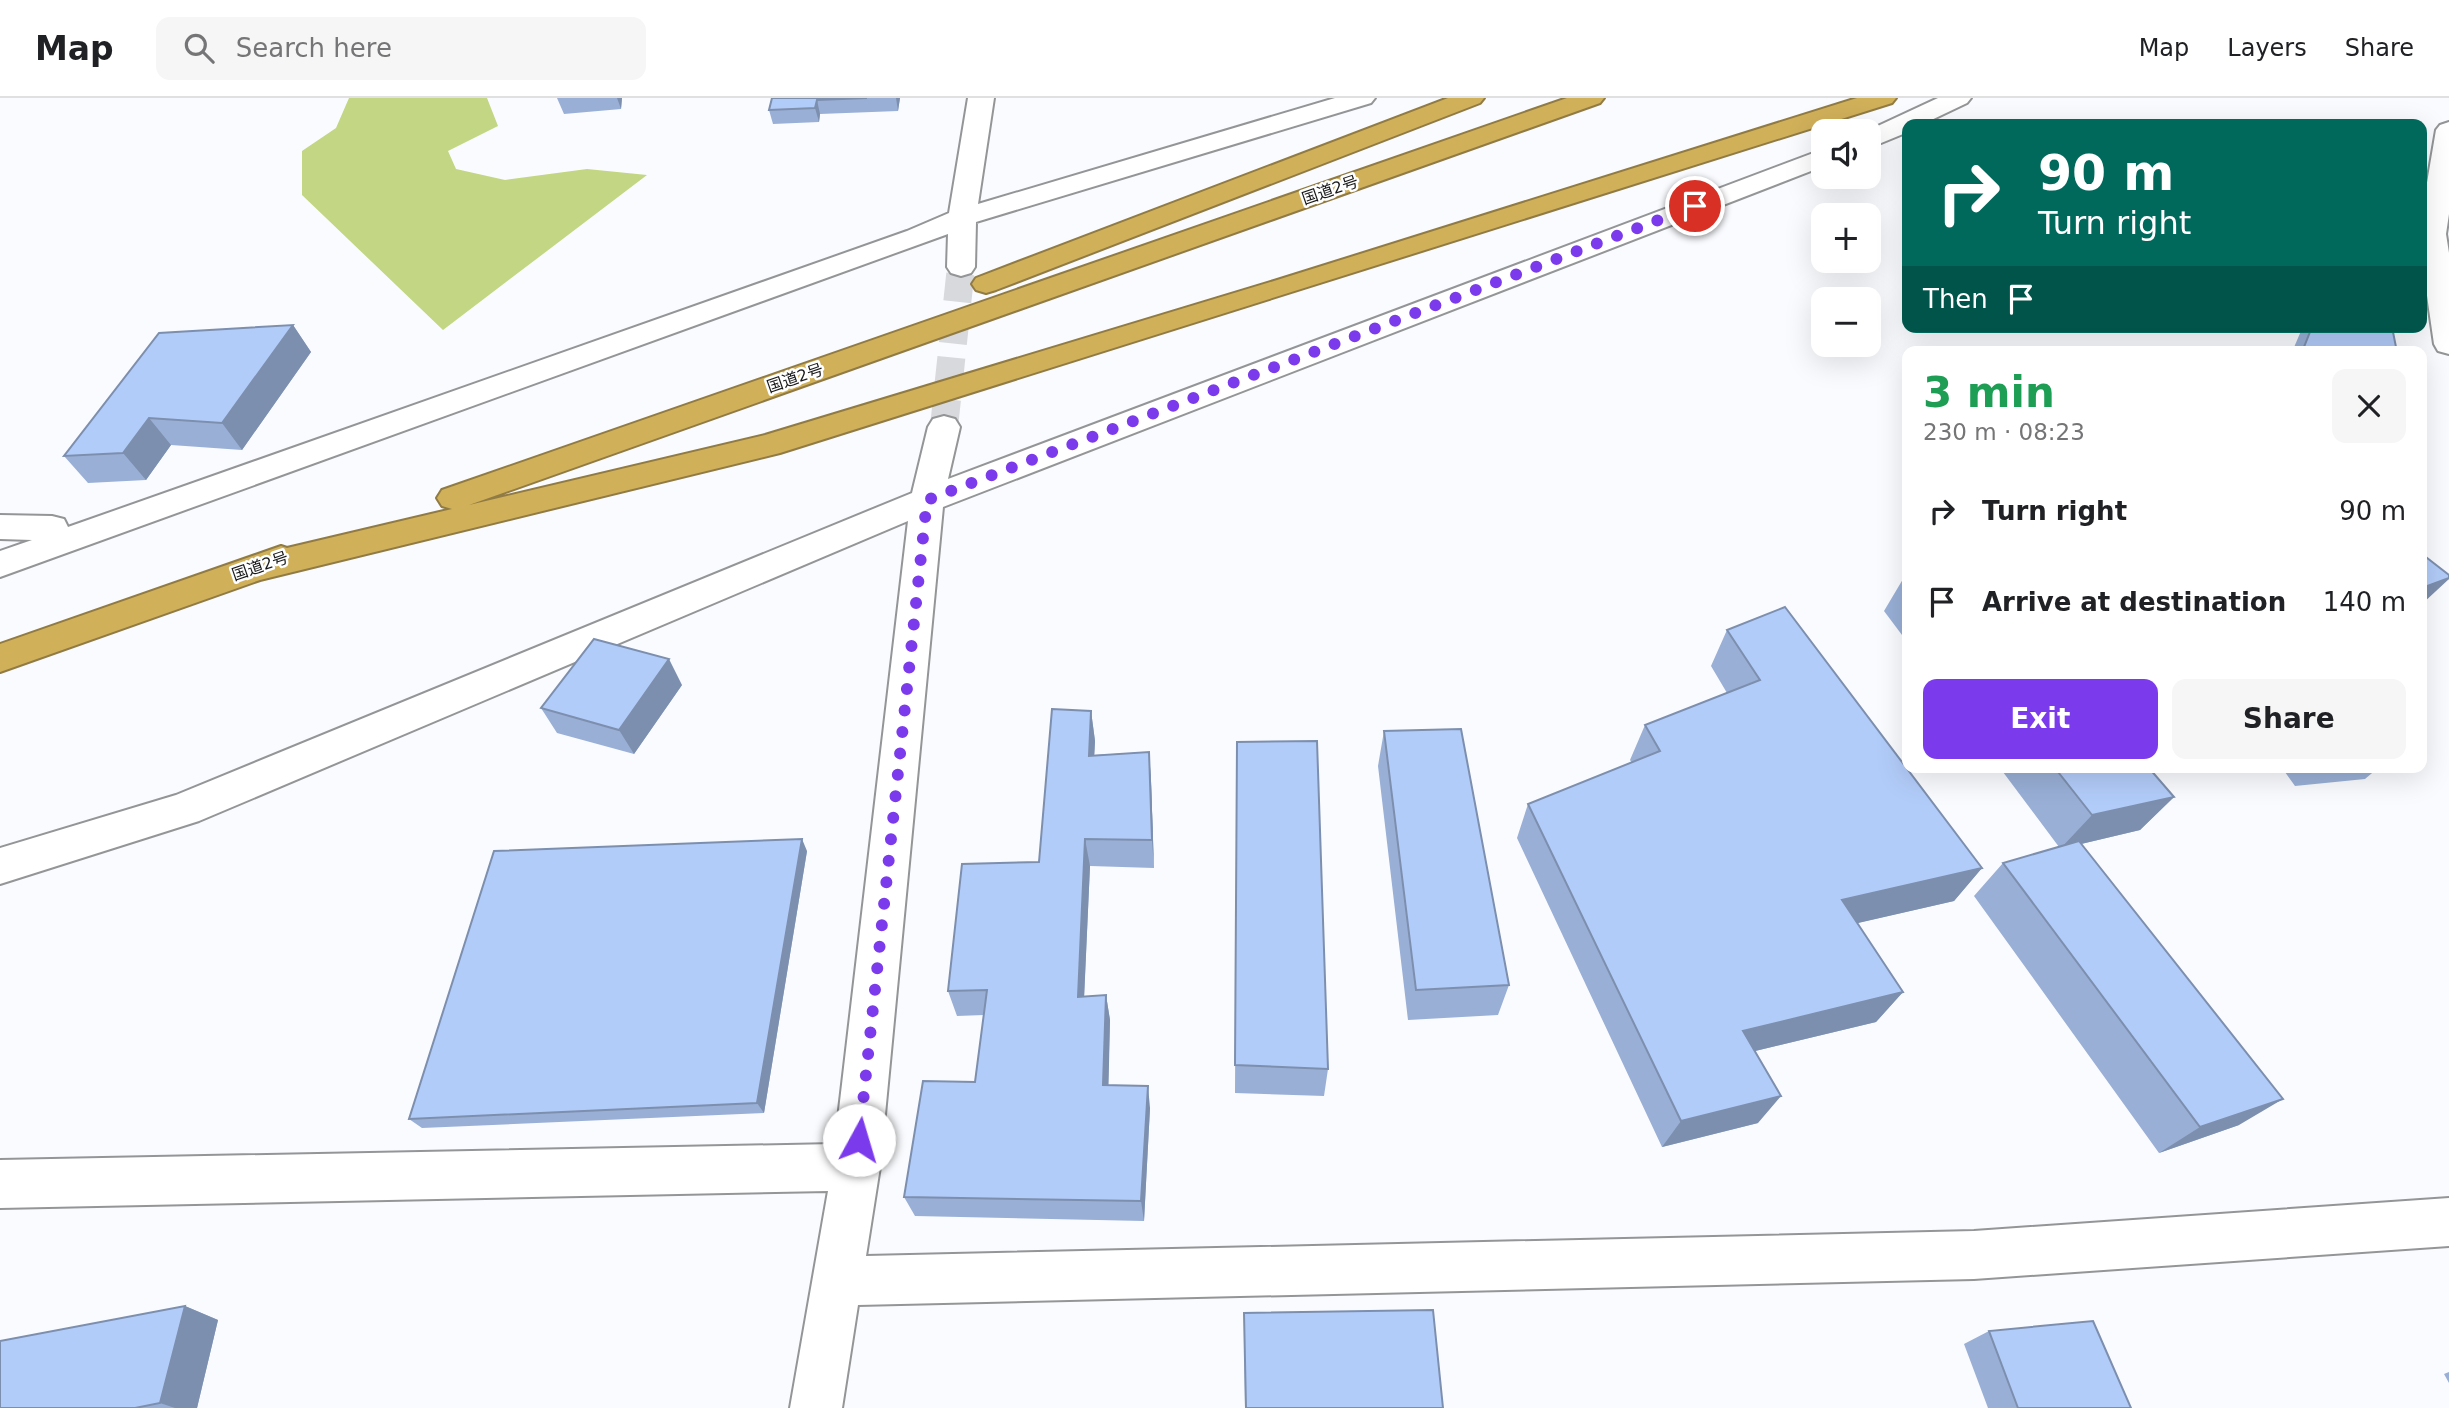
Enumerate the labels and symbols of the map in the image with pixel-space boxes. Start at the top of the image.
street label: 国道2号 [1299,172,1361,208]
pin [1665,176,1725,236]
street label: 国道2号 [764,360,826,396]
street label: 国道2号 [229,548,291,584]
position arrow [822,1103,896,1177]

